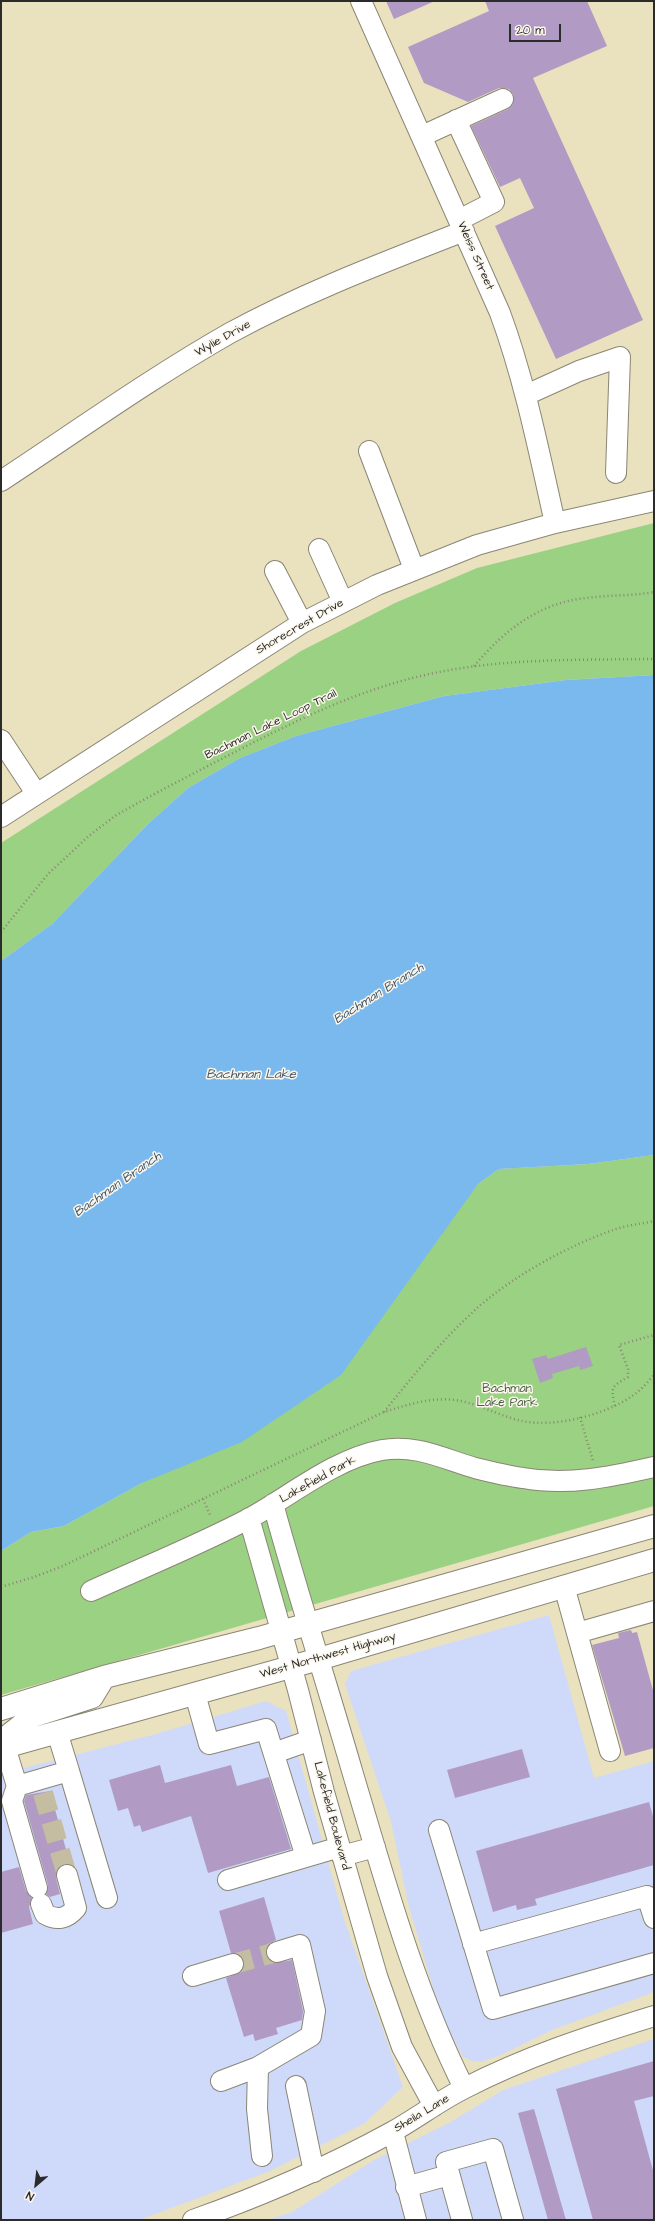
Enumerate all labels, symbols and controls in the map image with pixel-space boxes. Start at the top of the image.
scale bar [511,16,563,42]
text: 20 m [516,22,545,39]
street label: Weiss Street [453,220,497,292]
street label: Wylie Drive [192,318,254,360]
street label: Shorecrest Drive [254,596,346,658]
street label: Bachman Lake Loop Trail [203,687,339,763]
water label: Bachman Branch [331,960,427,1028]
water label: Bachman Lake [206,1067,296,1083]
water label: Bachman Branch [71,1149,165,1221]
park label: Bachman Lake Park [477,1382,537,1410]
street label: Lakefield Park [278,1453,358,1507]
street label: West Northwest Highway [258,1630,398,1682]
street label: Lakefield Boulevard [310,1760,352,1872]
street label: Sheila Lane [392,2092,452,2136]
north arrow [16,2165,56,2205]
text: N [24,2188,37,2204]

